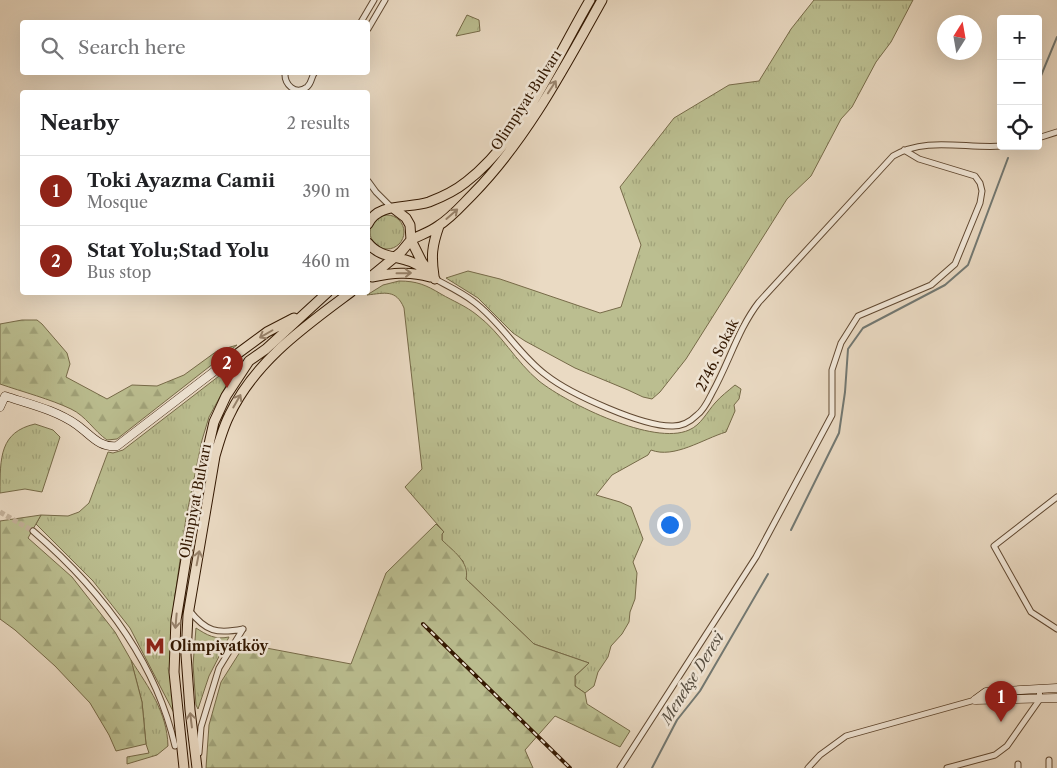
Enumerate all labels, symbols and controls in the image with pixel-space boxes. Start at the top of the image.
north arrow [937,15,982,60]
map controls [997,15,1042,150]
button: + [997,15,1042,60]
search box [20,20,370,75]
icon: search [38,34,66,62]
text: Search here [78,36,186,59]
street label: Olimpiyat Bulvarı [487,46,565,154]
button: − [997,60,1042,105]
one-way arrow [548,81,558,95]
button: locate [997,105,1042,150]
text: Nearby [40,110,119,135]
text: 2 results [287,113,350,133]
text: Toki Ayazma Camii [87,169,275,192]
text: 1 [52,181,60,201]
text: 390 m [303,181,350,201]
text: Mosque [87,192,148,212]
one-way arrow [445,209,458,220]
text: Stat Yolu;Stad Yolu [87,239,269,262]
text: 2 [51,251,61,271]
text: 460 m [302,251,350,271]
text: Bus stop [87,262,151,282]
one-way arrow [395,268,411,278]
street label: 2746. Sokak [692,315,743,394]
one-way arrow [259,329,273,339]
pin: 2 [211,347,243,388]
one-way arrow [232,395,242,409]
street label: Olimpiyat Bulvarı [175,442,215,560]
your location [657,512,683,538]
one-way arrow [193,551,203,567]
one-way arrow [171,612,181,628]
water label: Menekşe Deresi [655,627,728,729]
metro station icon: Olimpiyatköy [144,635,166,657]
place label: Olimpiyatköy [170,637,269,655]
pin: 1 [985,681,1017,722]
one-way arrow [186,712,196,728]

